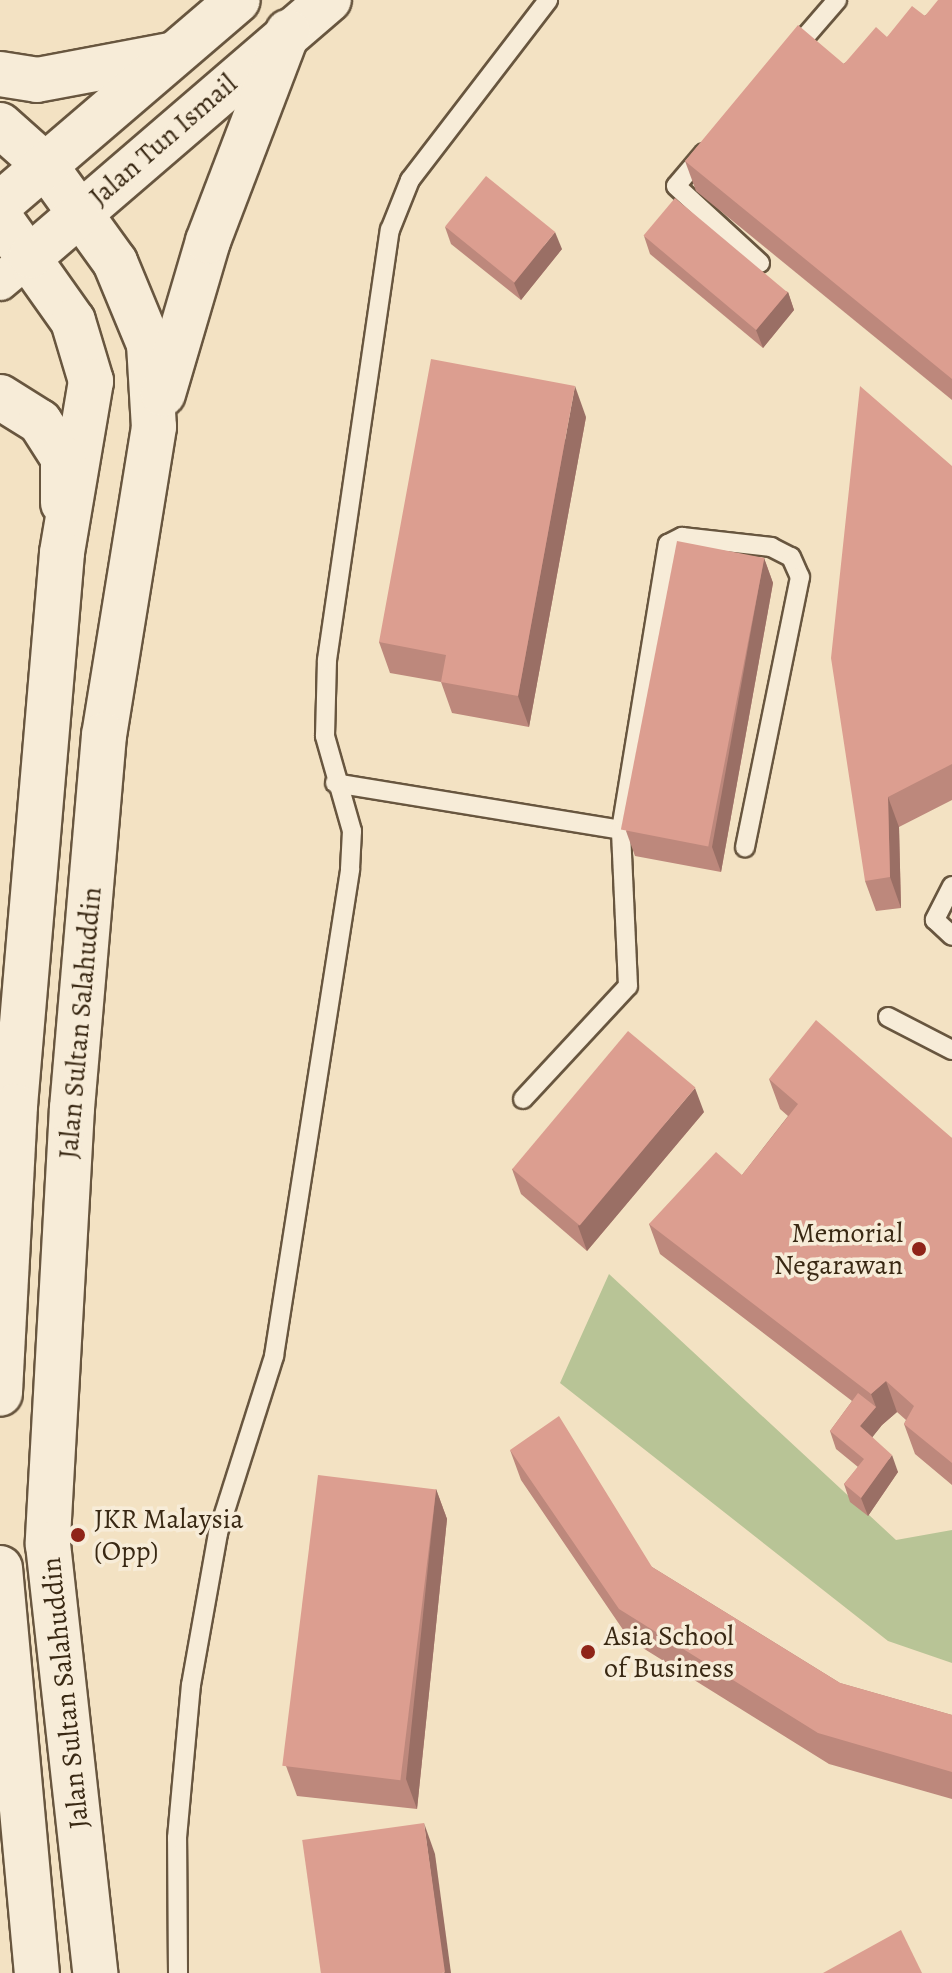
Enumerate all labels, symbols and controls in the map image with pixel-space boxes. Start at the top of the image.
street label: Jalan Tun Ismail [82,67,244,213]
street label: Jalan Sultan Salahuddin [51,886,109,1160]
place label: Memorial Negarawan [774,1216,903,1282]
marker: Memorial Negarawan [910,1240,928,1258]
place label: JKR Malaysia (Opp) [94,1502,244,1568]
marker: JKR Malaysia (Opp) [69,1526,87,1544]
street label: Jalan Sultan Salahuddin [34,1556,96,1830]
place label: Asia School of Business [604,1619,734,1685]
marker: Asia School of Business [579,1643,597,1661]

